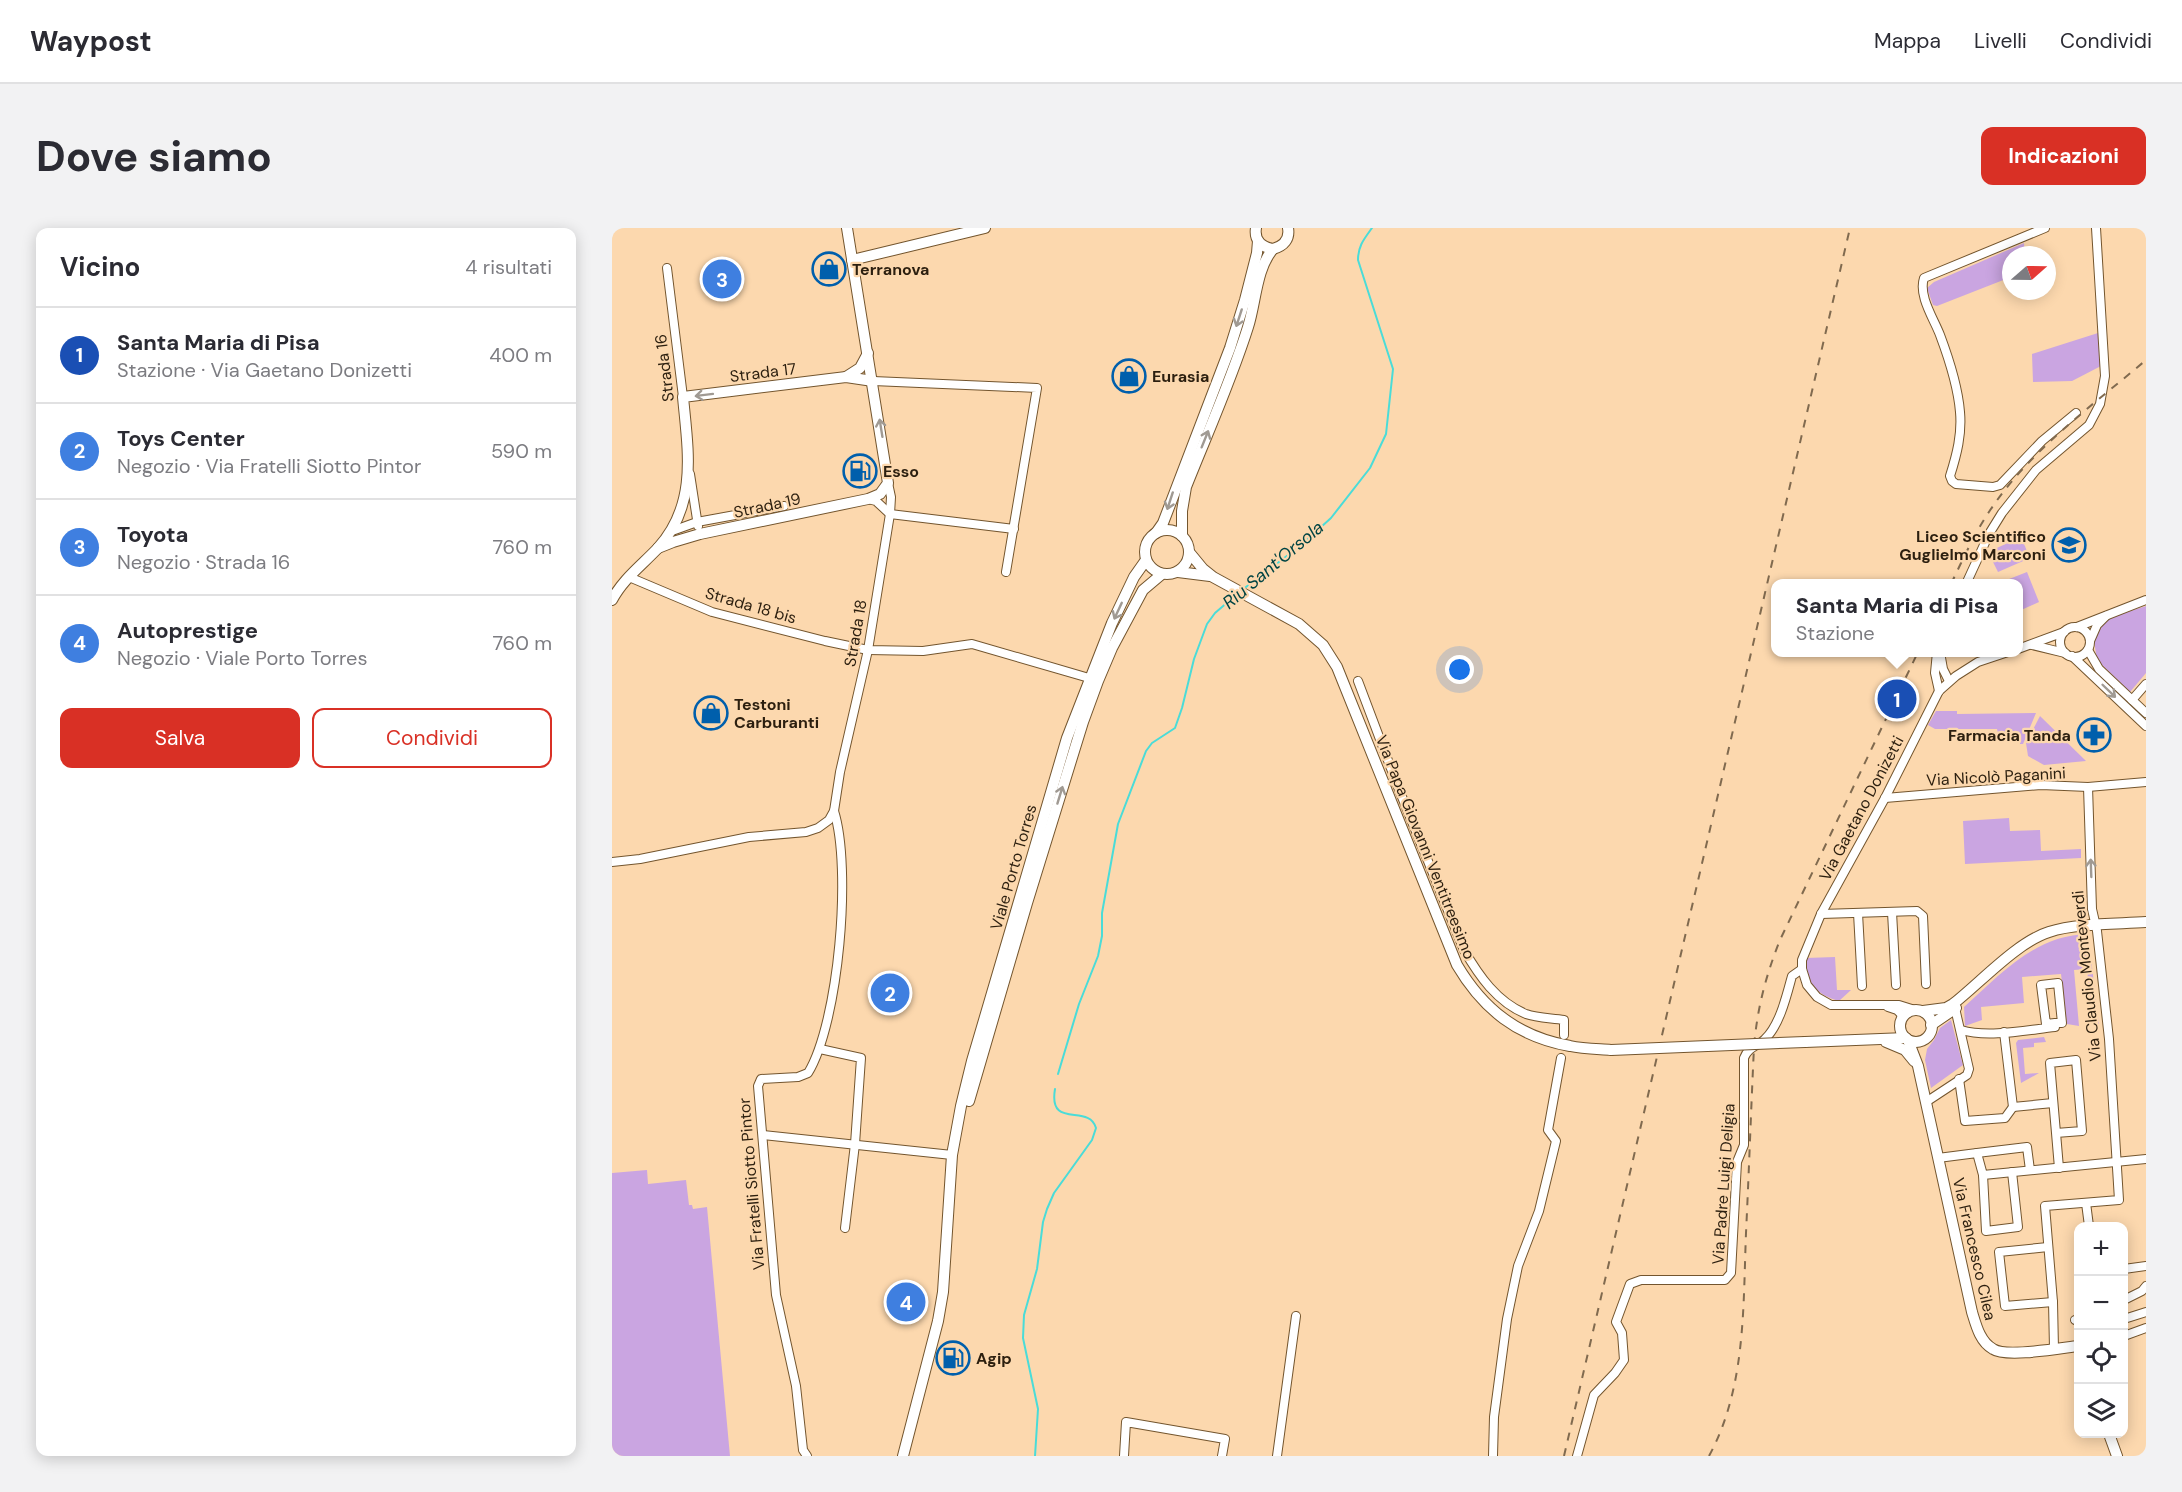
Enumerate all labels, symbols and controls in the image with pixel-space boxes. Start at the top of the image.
text: Waypost [30,23,152,60]
text: Mappa [1874,27,1941,55]
text: Livelli [1974,27,2027,55]
text: Condividi [2060,27,2152,55]
button: Indicazioni [1981,127,2146,185]
text: Dove siamo [36,129,272,184]
north arrow [2002,246,2056,300]
text: Vicino [60,250,140,284]
shop icon: Terranova [811,251,847,287]
text: 4 risultati [465,254,552,280]
pin: 3 [702,256,742,302]
place label: Terranova [852,259,929,280]
one-way arrow [1233,308,1244,327]
text: Santa Maria di Pisa [117,328,320,357]
street label: Strada 16 [650,333,679,403]
text: 1 [76,342,83,368]
text: 400 m [489,342,552,368]
text: Stazione · Via Gaetano Donizetti [117,357,412,383]
street label: Strada 17 [729,358,797,387]
shop icon: Eurasia [1111,358,1147,394]
place label: Eurasia [1152,366,1209,387]
one-way arrow [695,389,715,400]
one-way arrow [875,418,886,438]
text: Toys Center [117,424,245,453]
one-way arrow [1200,431,1211,449]
text: 2 [74,438,85,464]
text: 590 m [491,438,552,464]
text: Negozio · Via Fratelli Siotto Pintor [117,453,421,479]
fuel station icon: Esso [842,453,878,489]
place label: Esso [883,461,919,482]
street label: Strada 19 [732,488,803,523]
one-way arrow [1164,491,1175,510]
water label: Riu Sant'Orsola [1217,516,1329,614]
text: Toyota [117,520,188,549]
place label: Liceo Scientifico Guglielmo Marconi [1899,526,2046,565]
school or university icon: Liceo Scientifico Guglielmo Marconi [2051,527,2087,563]
text: 3 [73,534,86,560]
text: 760 m [492,534,552,560]
text: Negozio · Strada 16 [117,549,290,575]
popup [1771,579,2023,657]
street label: Strada 18 bis [703,582,799,629]
text: Santa Maria di Pisa [1796,591,1998,620]
street label: Strada 18 [839,598,872,668]
one-way arrow [1111,601,1123,619]
text: Autoprestige [117,616,258,645]
text: Stazione [1796,620,1875,646]
text: 4 [73,630,86,656]
text: 760 m [492,630,552,656]
text: Negozio · Viale Porto Torres [117,645,367,671]
your location [1445,655,1474,684]
pin: 1 [1878,676,1916,722]
one-way arrow [2101,684,2116,698]
place label: Testoni Carburanti [734,694,819,733]
shop icon: Testoni Carburanti [693,695,729,731]
button: Salva [60,708,300,768]
button: Condividi [312,708,552,768]
pharmacy icon: Farmacia Tanda [2076,717,2112,753]
place label: Farmacia Tanda [1948,725,2071,746]
street label: Via Papa Giovanni Ventitreesimo [1371,732,1480,962]
street label: Via Gaetano Donizetti [1814,732,1909,884]
street label: Via Nicolò Paganini [1926,762,2066,791]
one-way arrow [1055,786,1066,805]
street label: Viale Porto Torres [985,802,1041,932]
one-way arrow [2085,859,2096,879]
street label: Via Claudio Monteverdi [2067,890,2106,1062]
pin: 2 [870,970,910,1016]
street label: Via Fratelli Siotto Pintor [733,1097,769,1271]
street label: Via Padre Luigi Deligia [1707,1103,1740,1265]
street label: Via Francesco Cilea [1948,1176,2001,1322]
map controls [2074,1222,2128,1438]
button: + [2074,1222,2128,1276]
button: − [2074,1276,2128,1330]
pin: 4 [886,1280,926,1324]
button: locate [2074,1330,2128,1384]
fuel station icon: Agip [935,1340,971,1376]
place label: Agip [976,1348,1012,1369]
button: layers [2074,1384,2128,1438]

